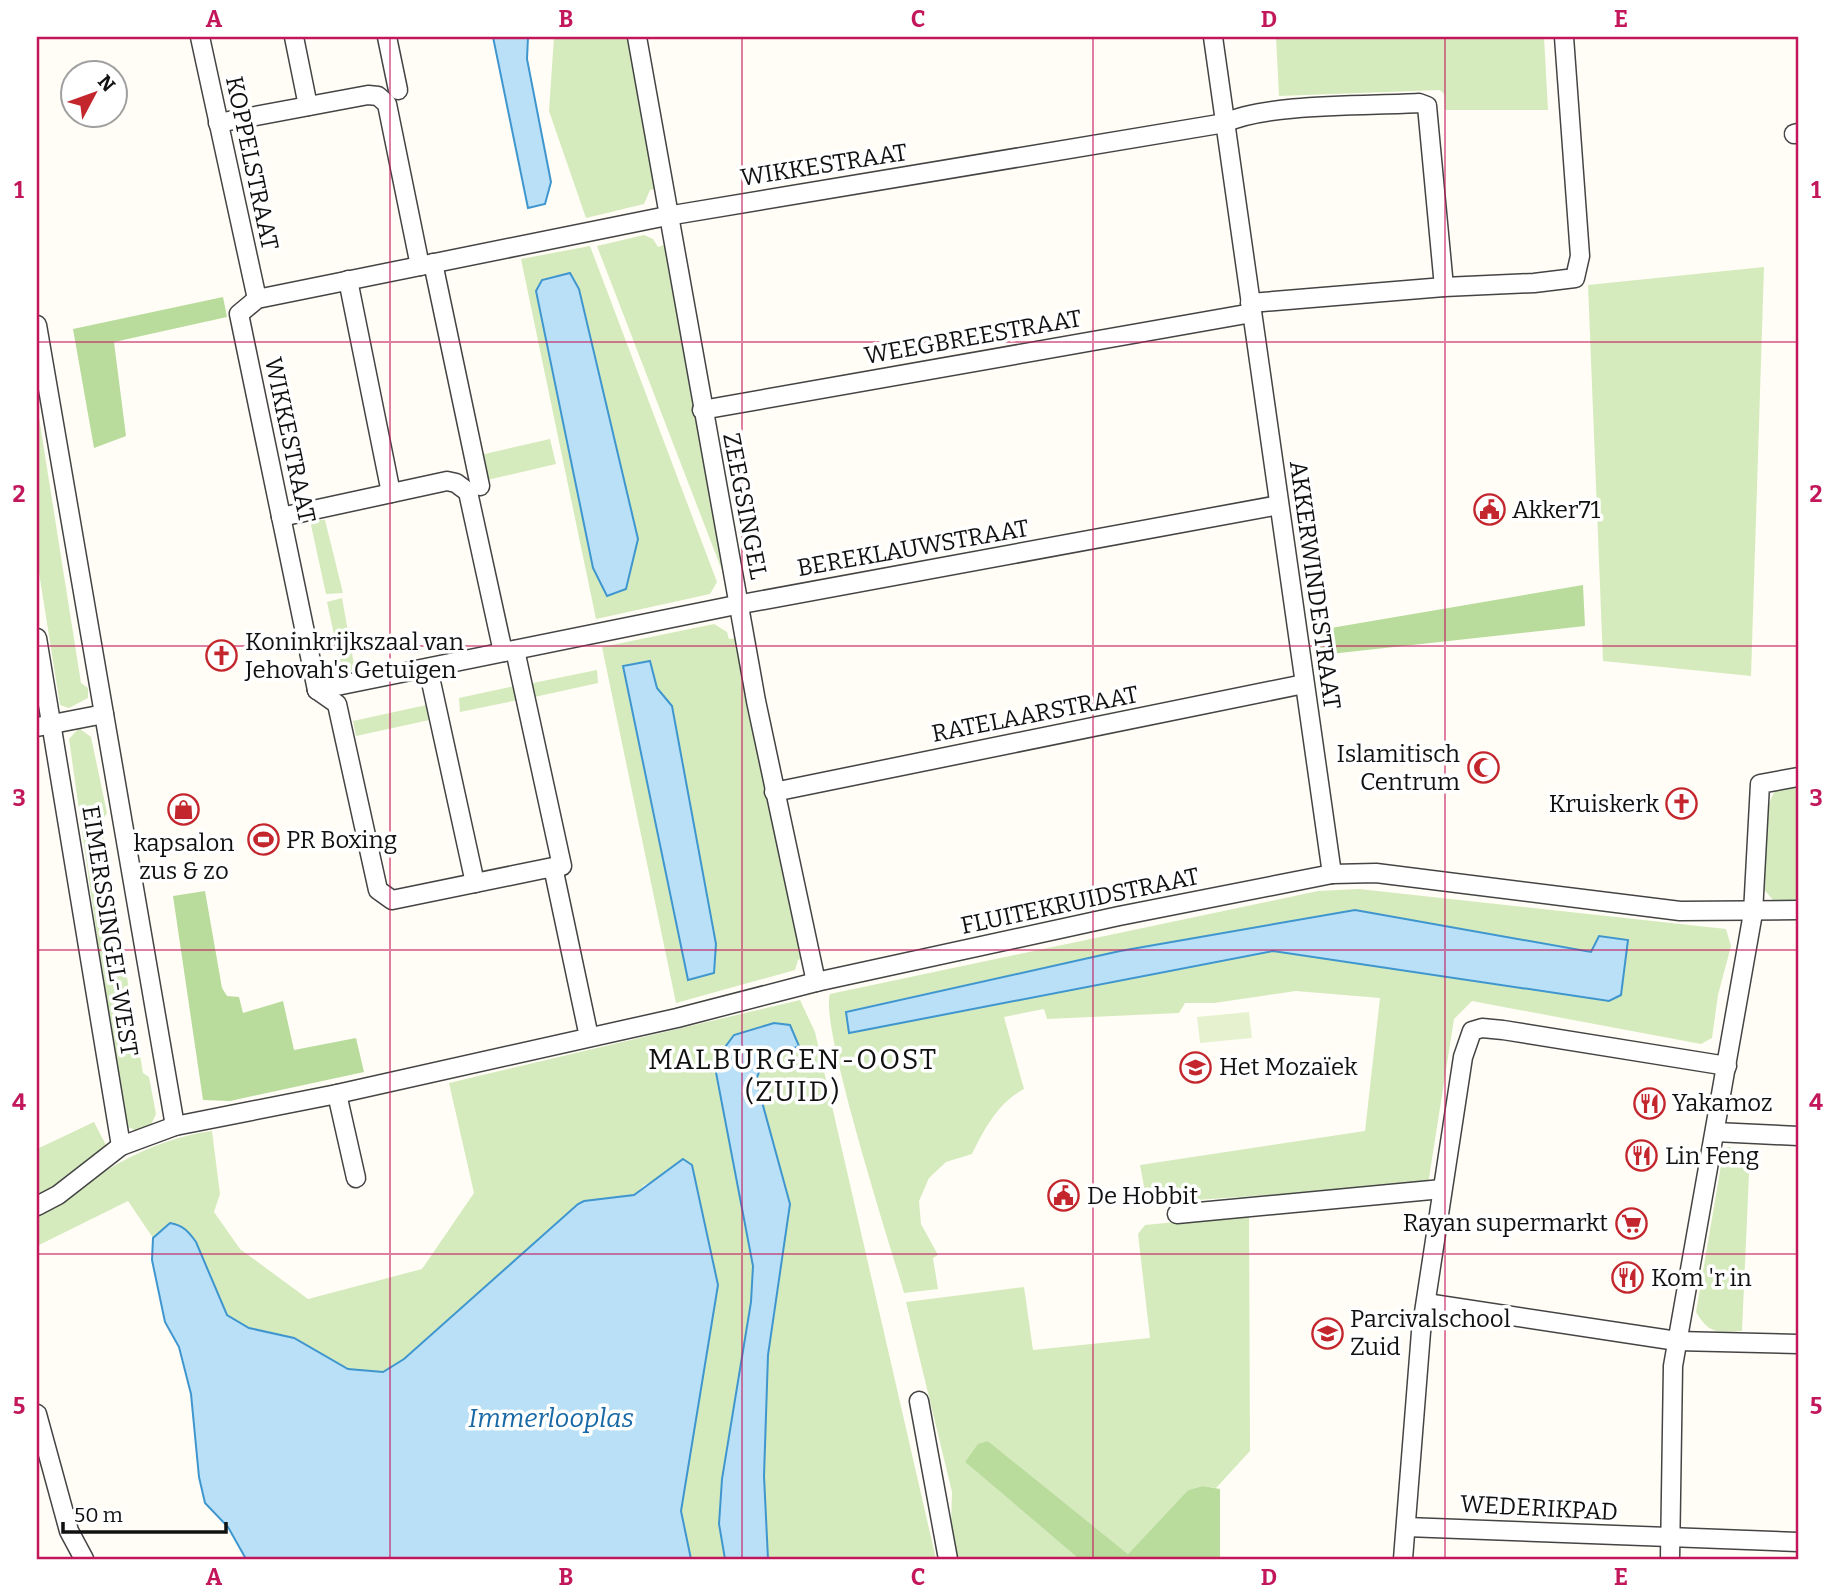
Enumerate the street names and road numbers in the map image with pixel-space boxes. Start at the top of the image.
street label: KOPPELSTRAAT [220,74,284,252]
street label: WIKKESTRAAT [739,138,909,192]
street label: WEEGBREESTRAAT [862,304,1084,370]
street label: WIKKESTRAAT [259,355,321,525]
street label: ZEEGSINGEL [717,430,773,582]
street label: AKKERWINDESTRAAT [1284,459,1346,711]
street label: BEREKLAUWSTRAAT [795,514,1031,582]
street label: RATELAARSTRAAT [929,680,1141,748]
street label: EIMERSSINGEL-WEST [76,804,144,1058]
street label: FLUITEKRUIDSTRAAT [958,862,1202,940]
street label: WEDERIKPAD [1459,1490,1619,1526]

